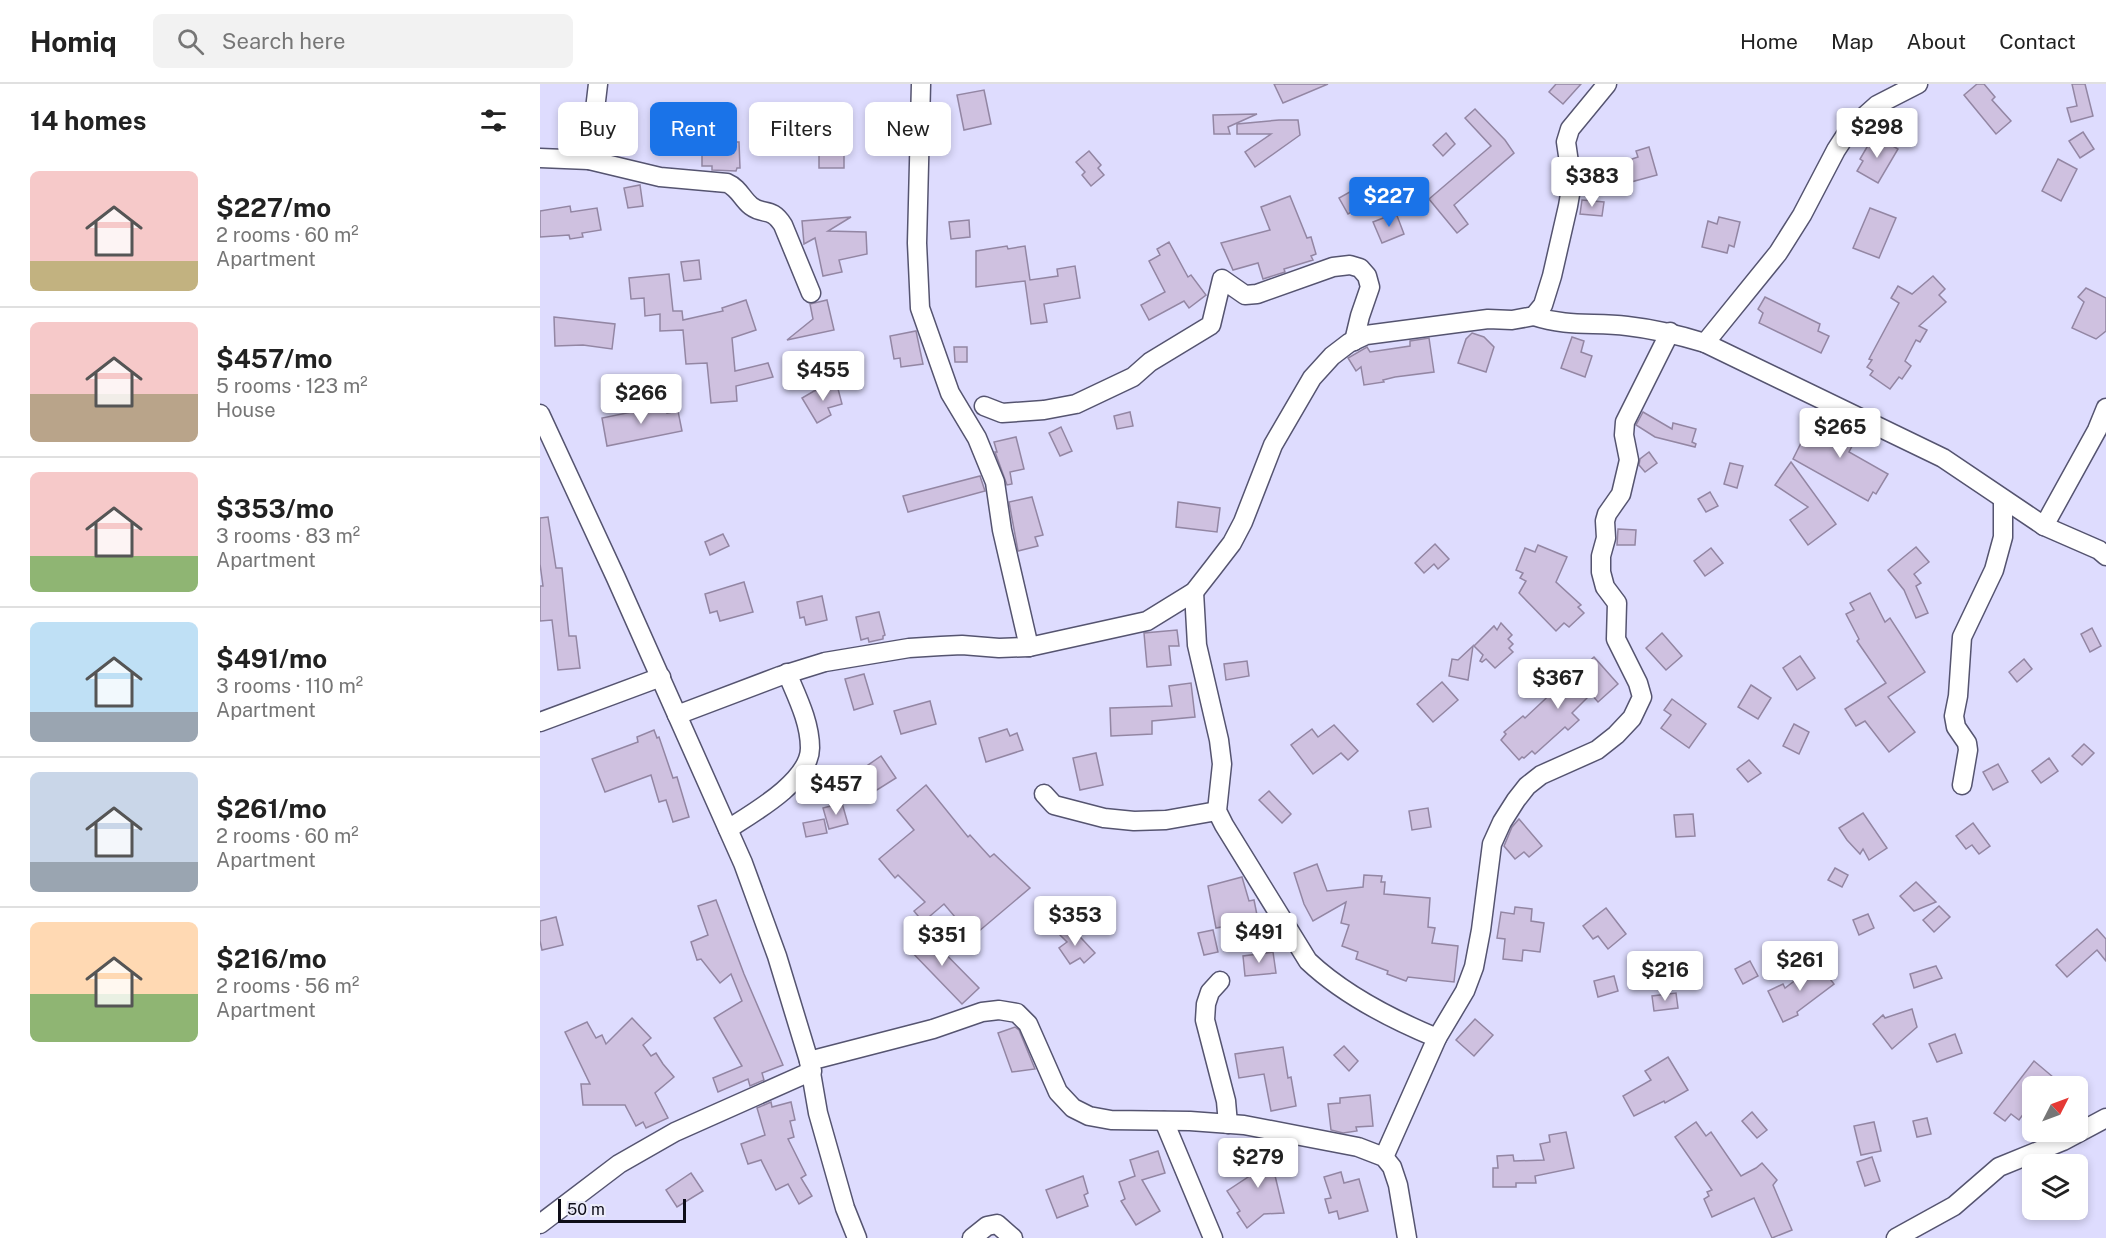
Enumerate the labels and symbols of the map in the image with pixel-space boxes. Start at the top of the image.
pin: $298 [1841,108,1913,159]
pin: $383 [1556,157,1628,208]
pin: $227 [1353,177,1425,228]
pin: $455 [787,351,859,402]
pin: $266 [605,374,677,425]
pin: $265 [1804,408,1876,459]
pin: $367 [1522,659,1594,710]
pin: $457 [800,765,872,816]
pin: $353 [1039,896,1111,947]
pin: $491 [1223,913,1295,964]
pin: $351 [906,916,978,967]
pin: $261 [1764,941,1836,992]
pin: $216 [1629,951,1701,1002]
north arrow [2022,1076,2088,1142]
pin: $279 [1222,1138,1294,1189]
scale bar [558,1196,686,1224]

